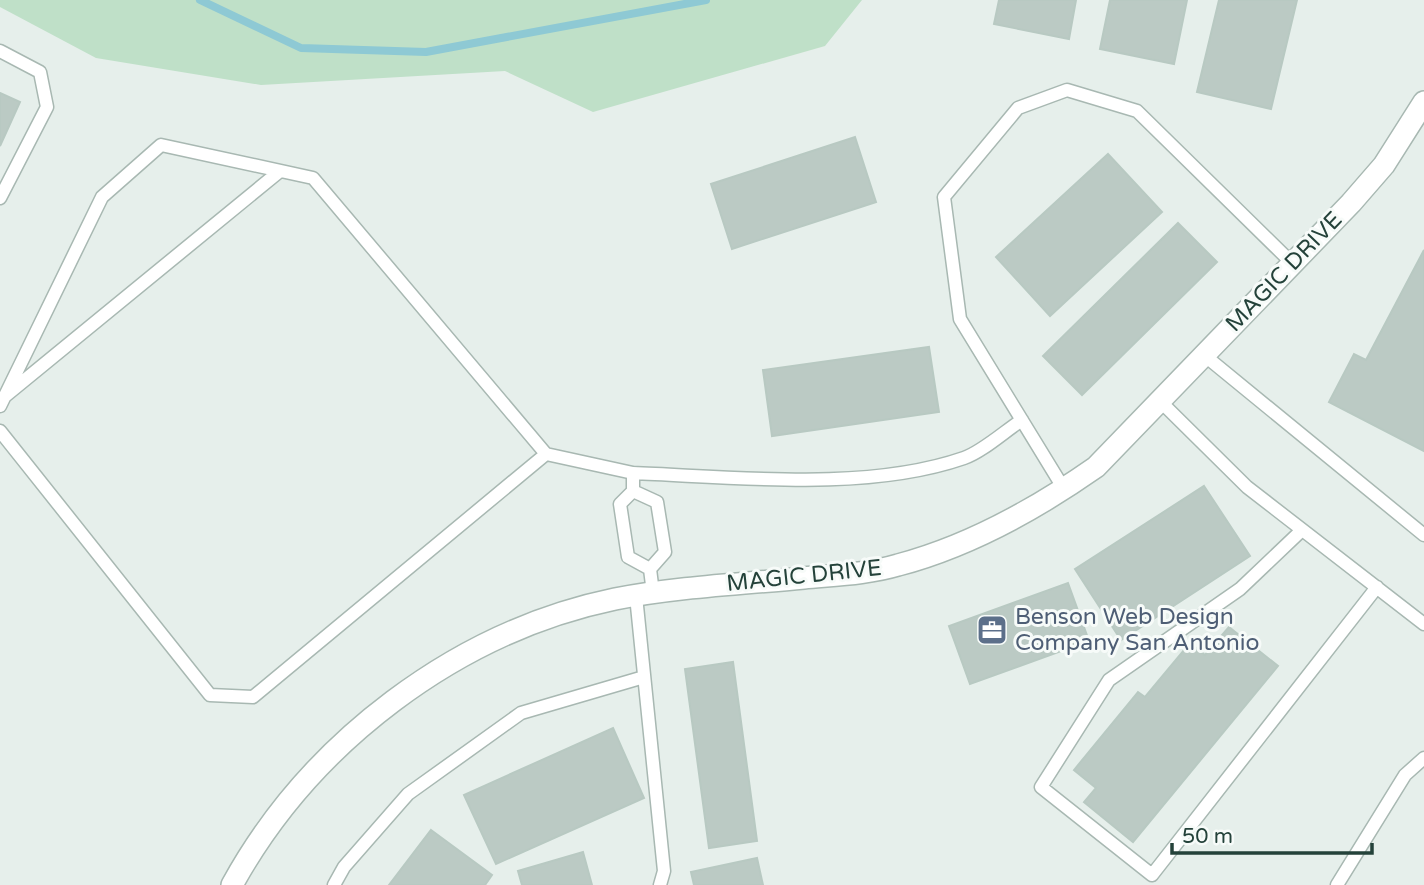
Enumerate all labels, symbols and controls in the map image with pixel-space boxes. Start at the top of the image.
street label: MAGIC DRIVE [1220,206,1348,338]
street label: MAGIC DRIVE [725,554,883,598]
place label: Benson Web Design Company San Antonio [1015,603,1259,657]
office icon: Benson Web Design Company San Antonio [975,613,1009,647]
scale bar [1172,812,1372,856]
text: 50 m [1182,824,1233,849]

